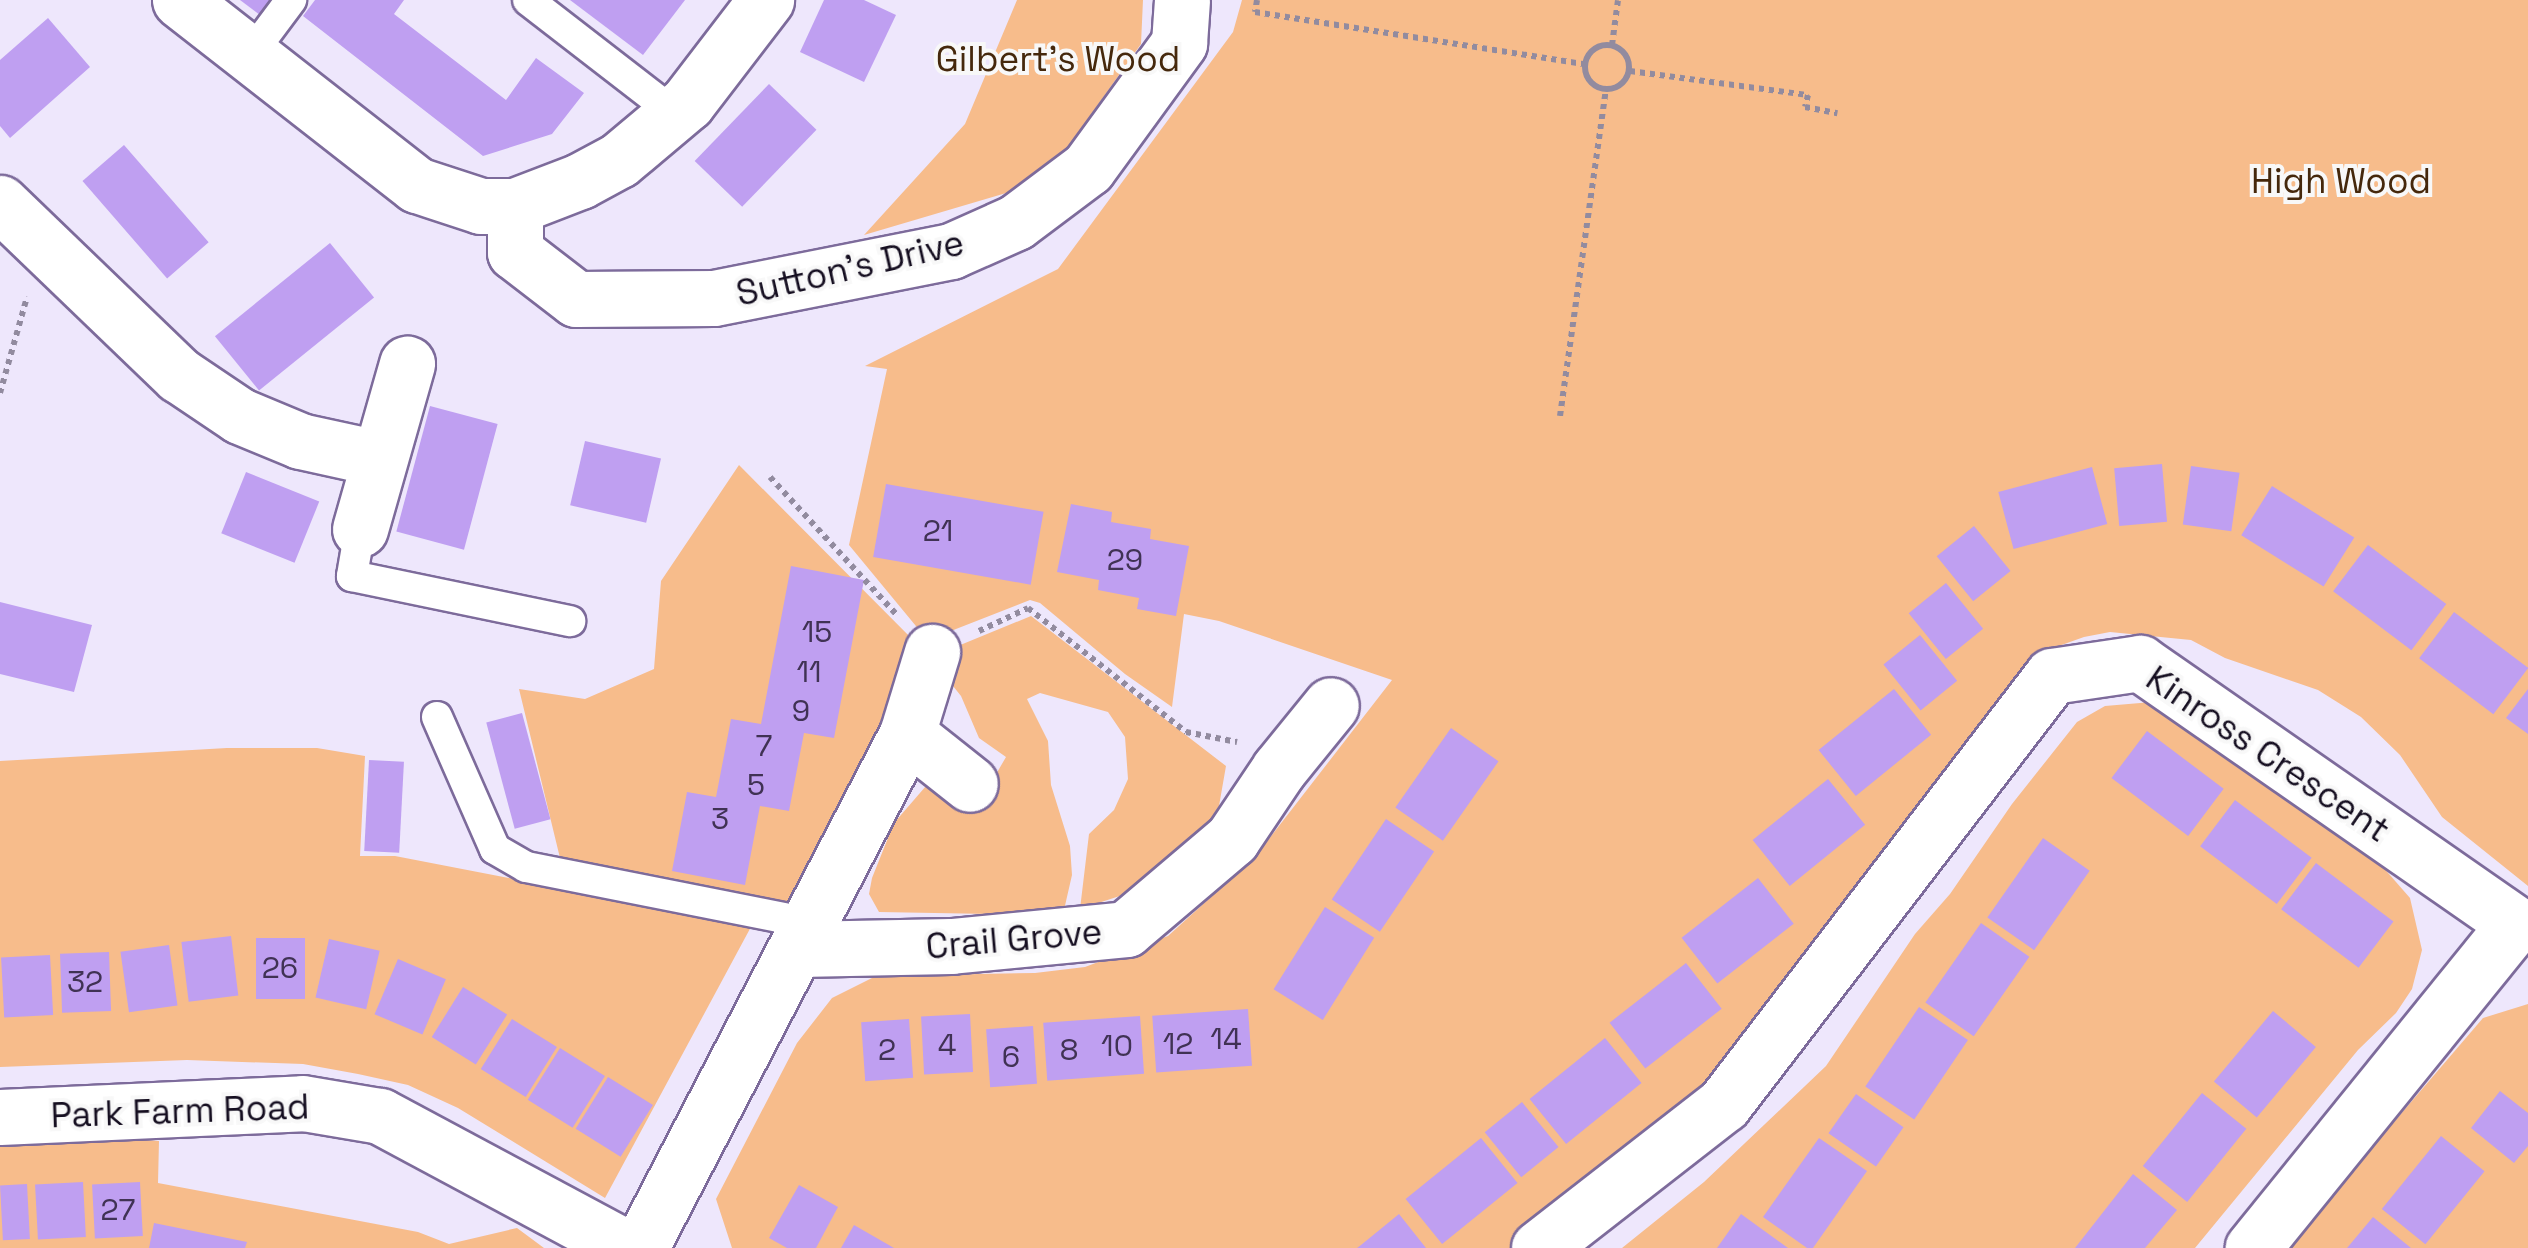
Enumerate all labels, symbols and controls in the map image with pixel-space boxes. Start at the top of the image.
park label: Gilbert's Wood [936,38,1180,80]
park label: High Wood [2251,160,2431,202]
street label: Sutton's Drive [732,221,968,315]
house number: 21 [923,513,953,549]
house number: 29 [1107,542,1143,578]
house number: 15 [802,614,832,650]
house number: 11 [796,654,822,690]
street label: Kinross Crescent [2138,657,2398,851]
house number: 9 [792,693,810,729]
house number: 7 [756,728,772,764]
house number: 5 [747,767,765,803]
house number: 3 [711,801,729,837]
street label: Crail Grove [924,910,1104,968]
house number: 26 [262,950,298,986]
house number: 32 [67,964,103,1000]
house number: 14 [1210,1021,1242,1057]
house number: 12 [1163,1026,1193,1062]
house number: 4 [938,1027,956,1063]
house number: 10 [1101,1028,1133,1064]
house number: 2 [878,1032,896,1068]
house number: 8 [1060,1032,1078,1068]
house number: 6 [1002,1039,1020,1075]
street label: Park Farm Road [50,1085,310,1137]
house number: 27 [101,1192,135,1228]

